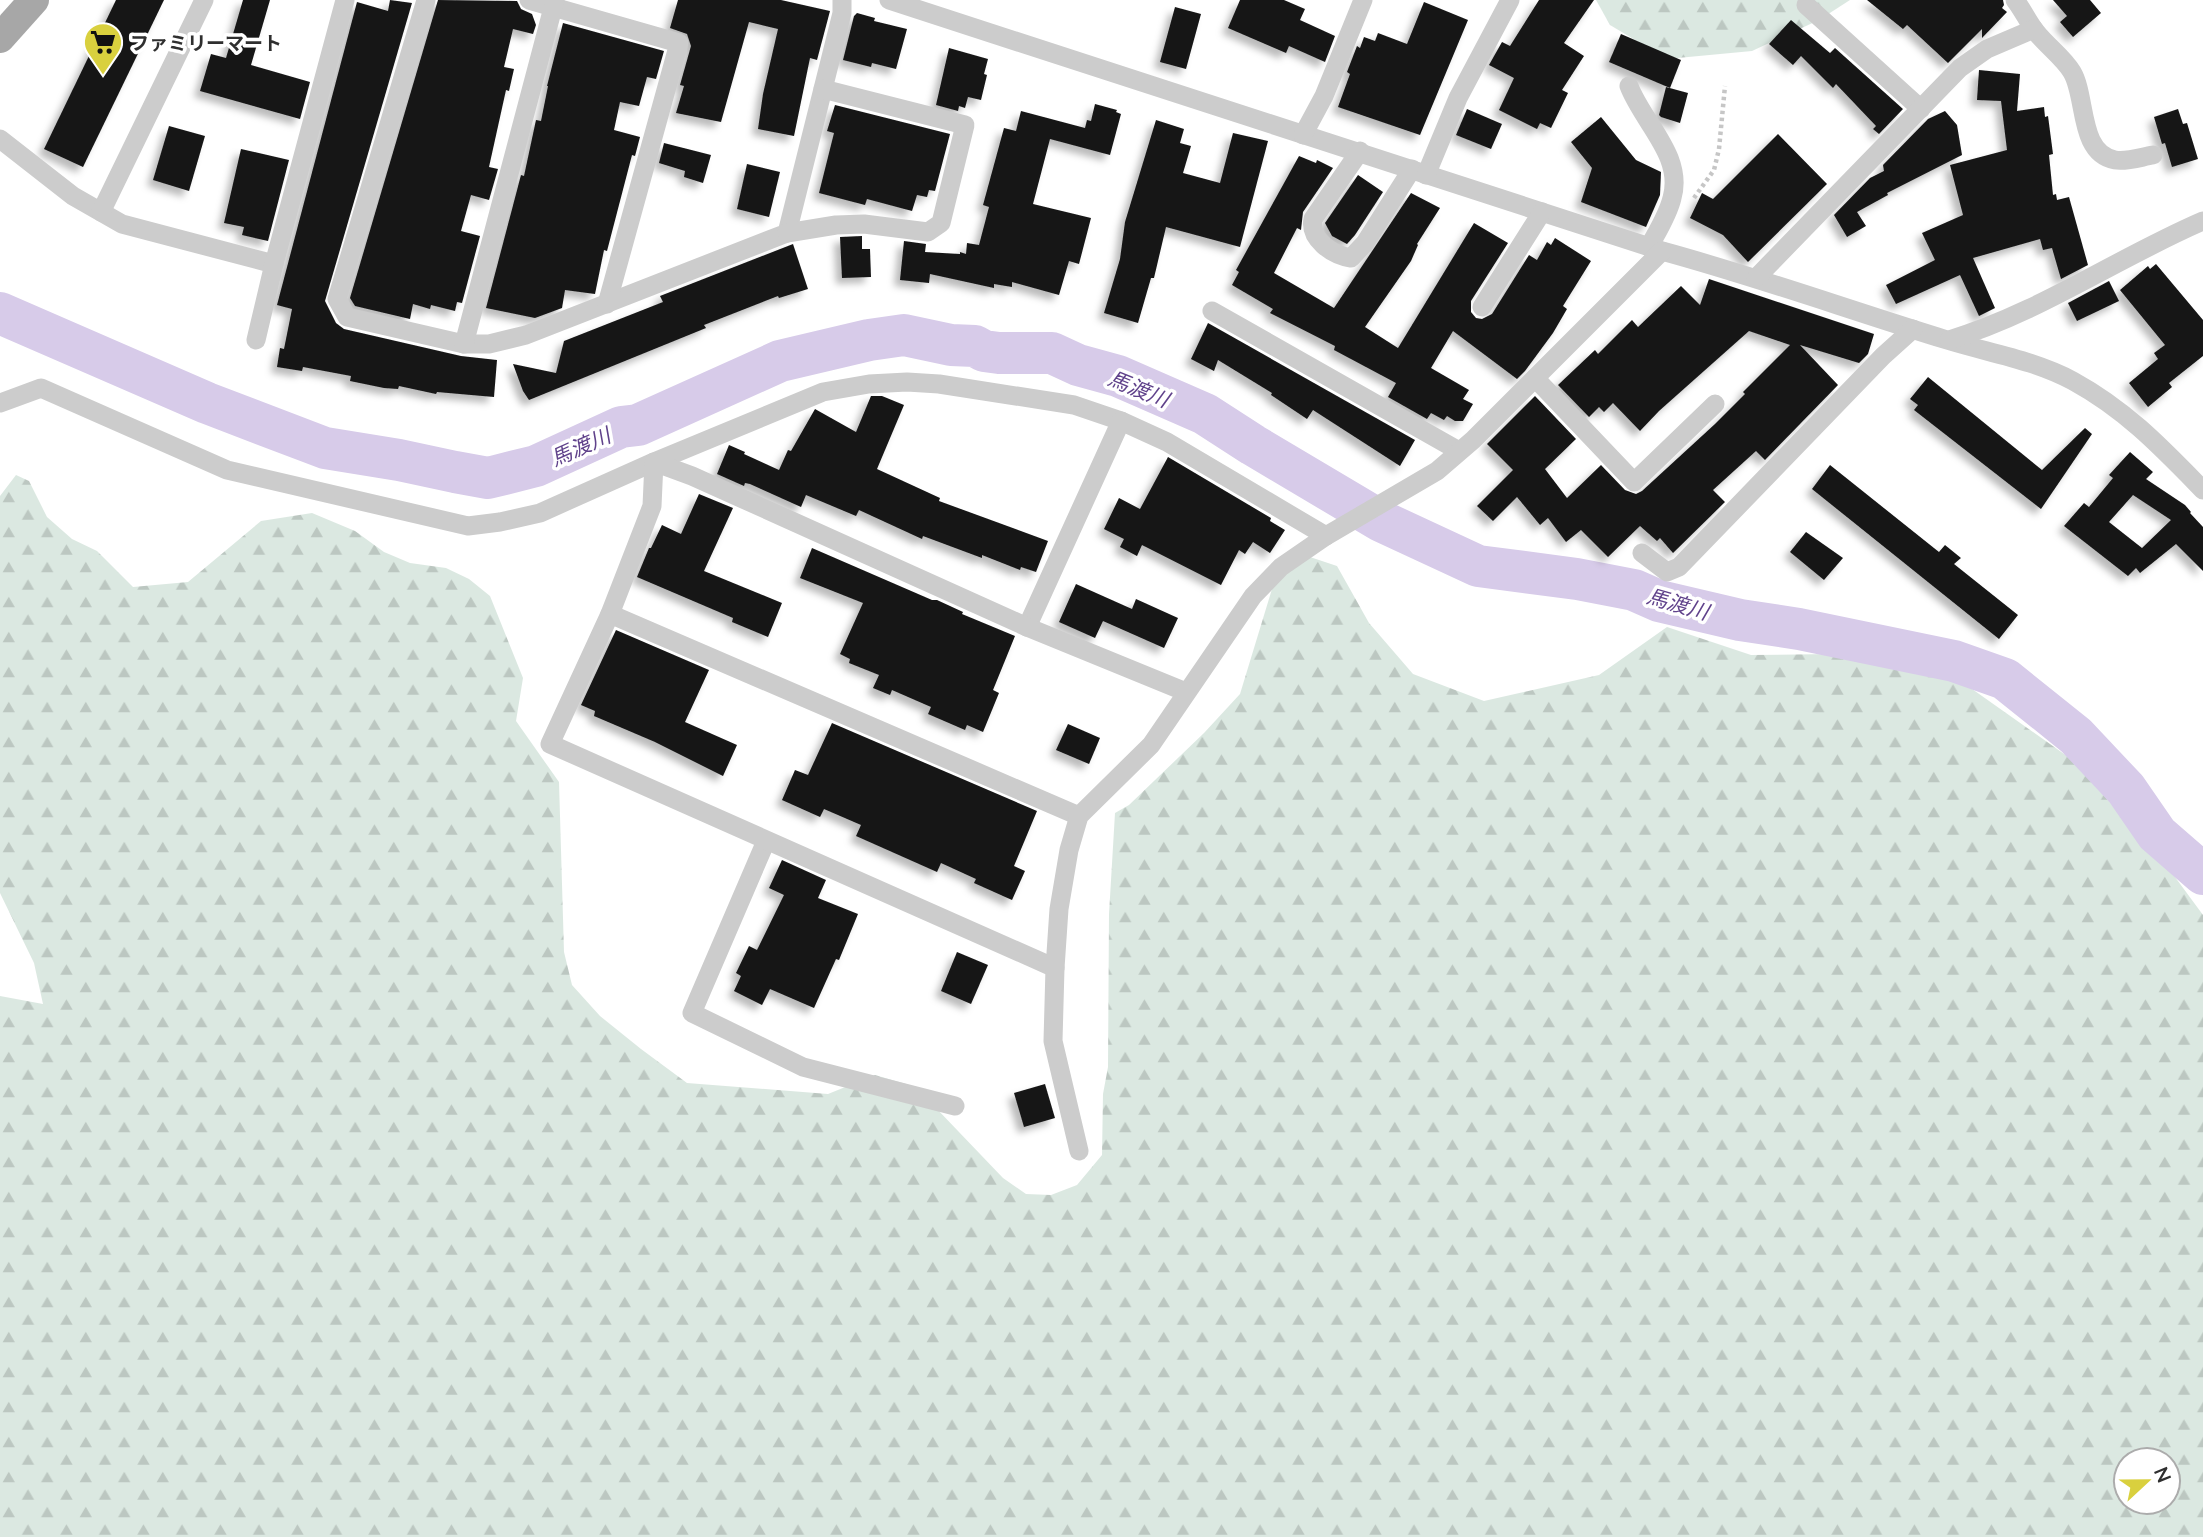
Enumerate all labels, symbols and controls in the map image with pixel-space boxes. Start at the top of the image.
supermarket icon: ファミリーマート [82,21,124,76]
place label: ファミリーマート [130,31,282,54]
water label: 馬渡川 [1105,365,1175,412]
water label: 馬渡川 [546,421,616,470]
water label: 馬渡川 [1644,582,1714,624]
north arrow [2112,1446,2182,1516]
text: N [2150,1463,2177,1486]

